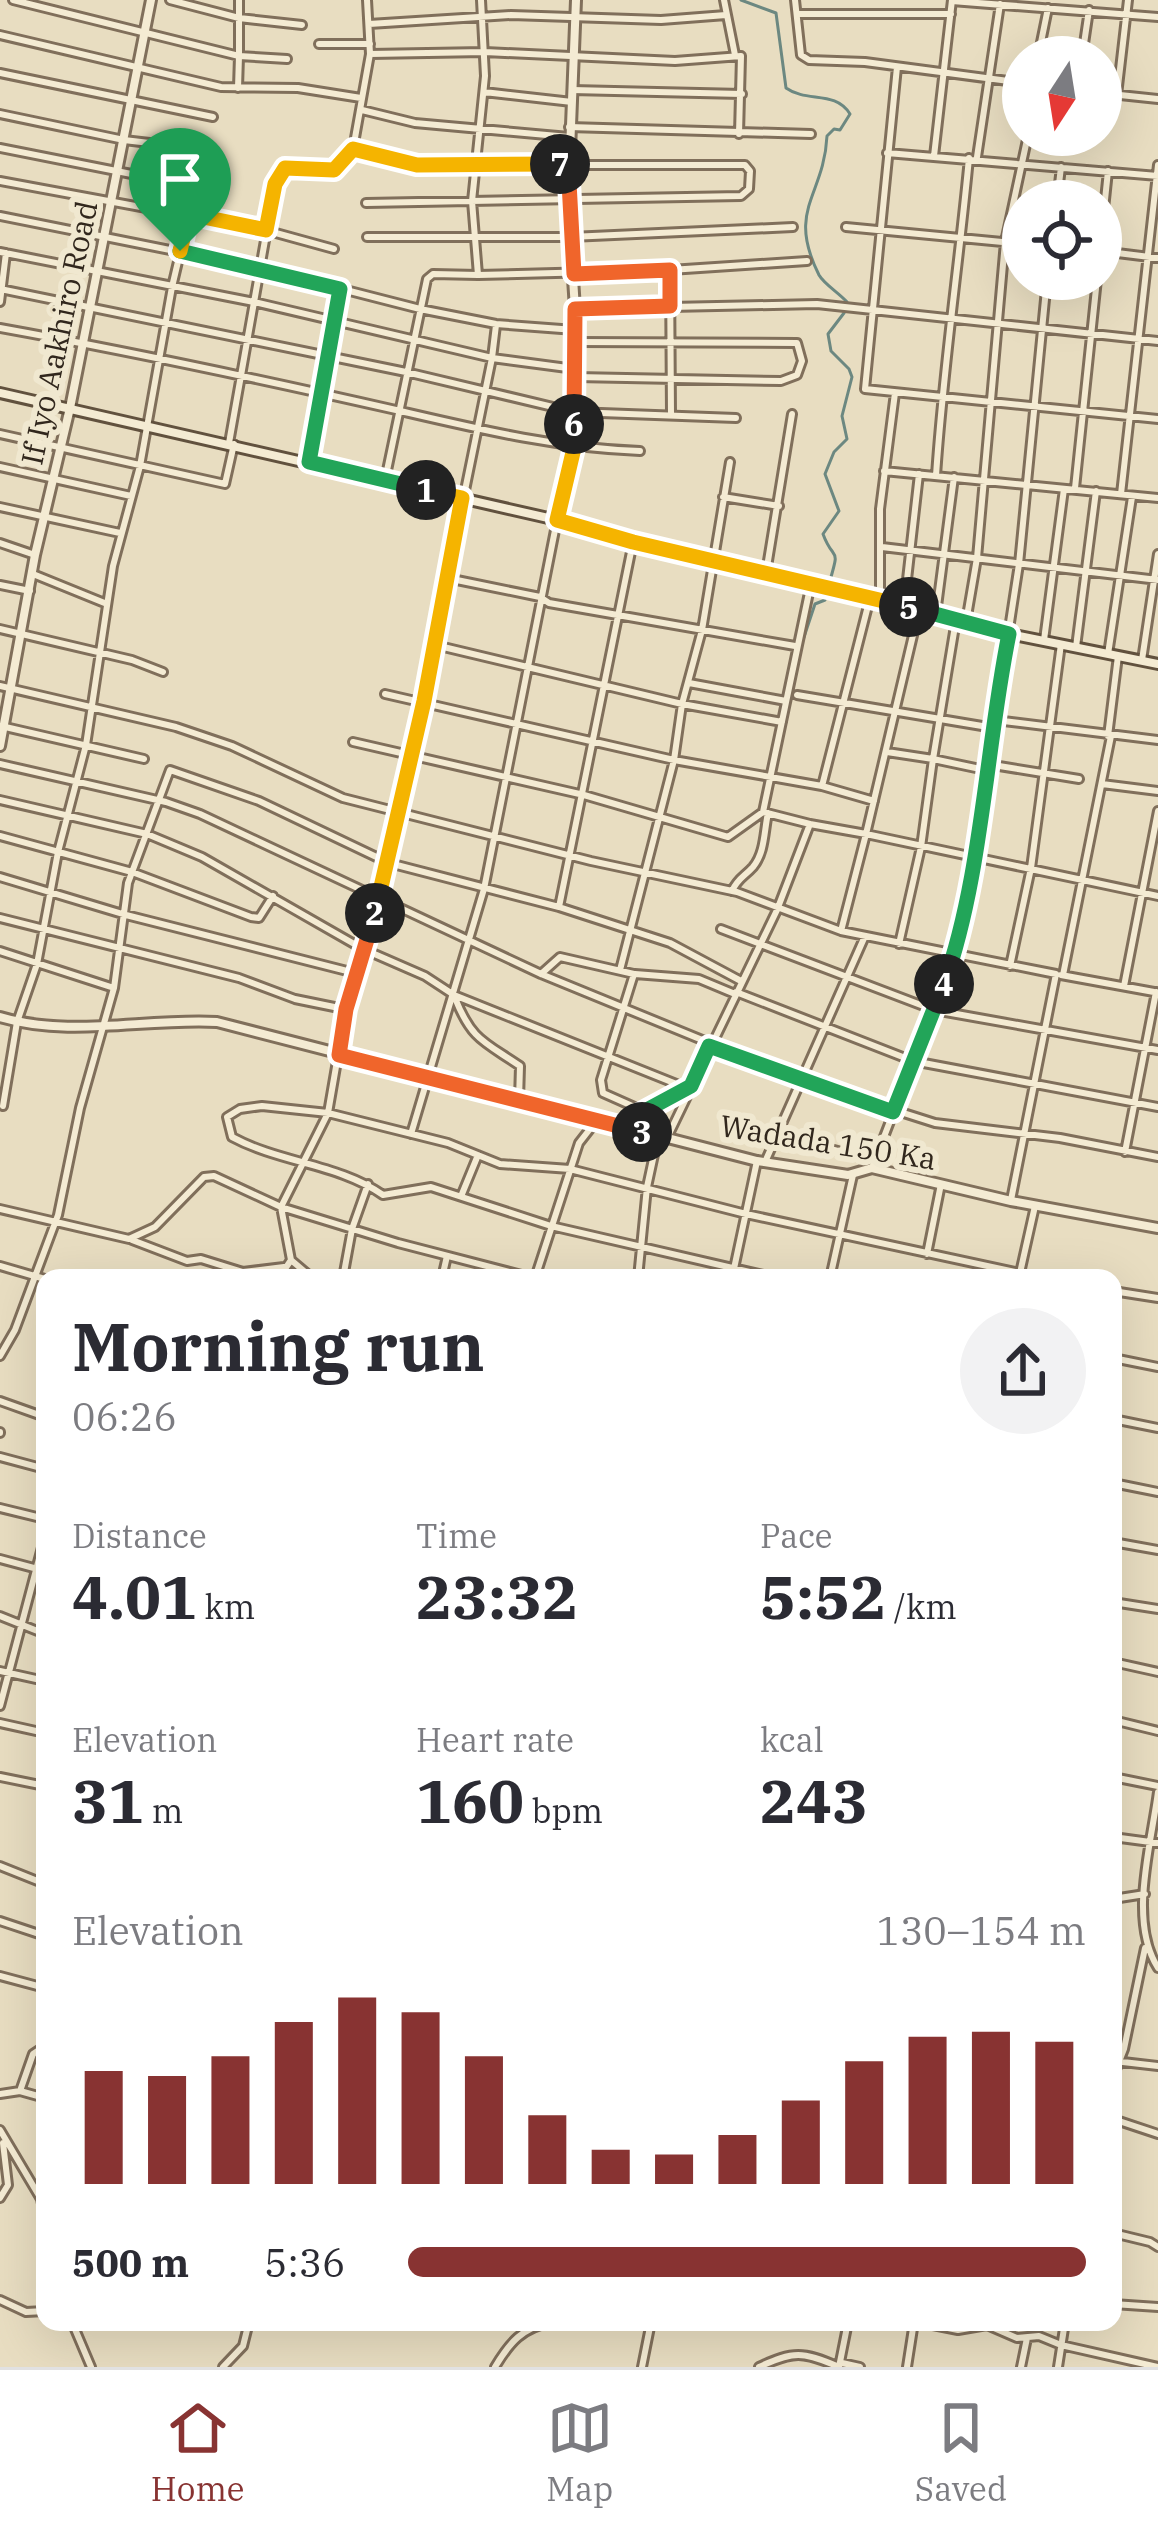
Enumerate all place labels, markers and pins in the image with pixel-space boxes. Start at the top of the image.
pin [129,128,231,251]
pin: 7 [530,134,590,194]
pin: 6 [544,394,604,454]
pin: 1 [396,460,456,520]
pin: 5 [879,577,939,637]
pin: 2 [345,883,405,943]
pin: 4 [914,954,974,1014]
pin: 3 [612,1102,672,1162]

